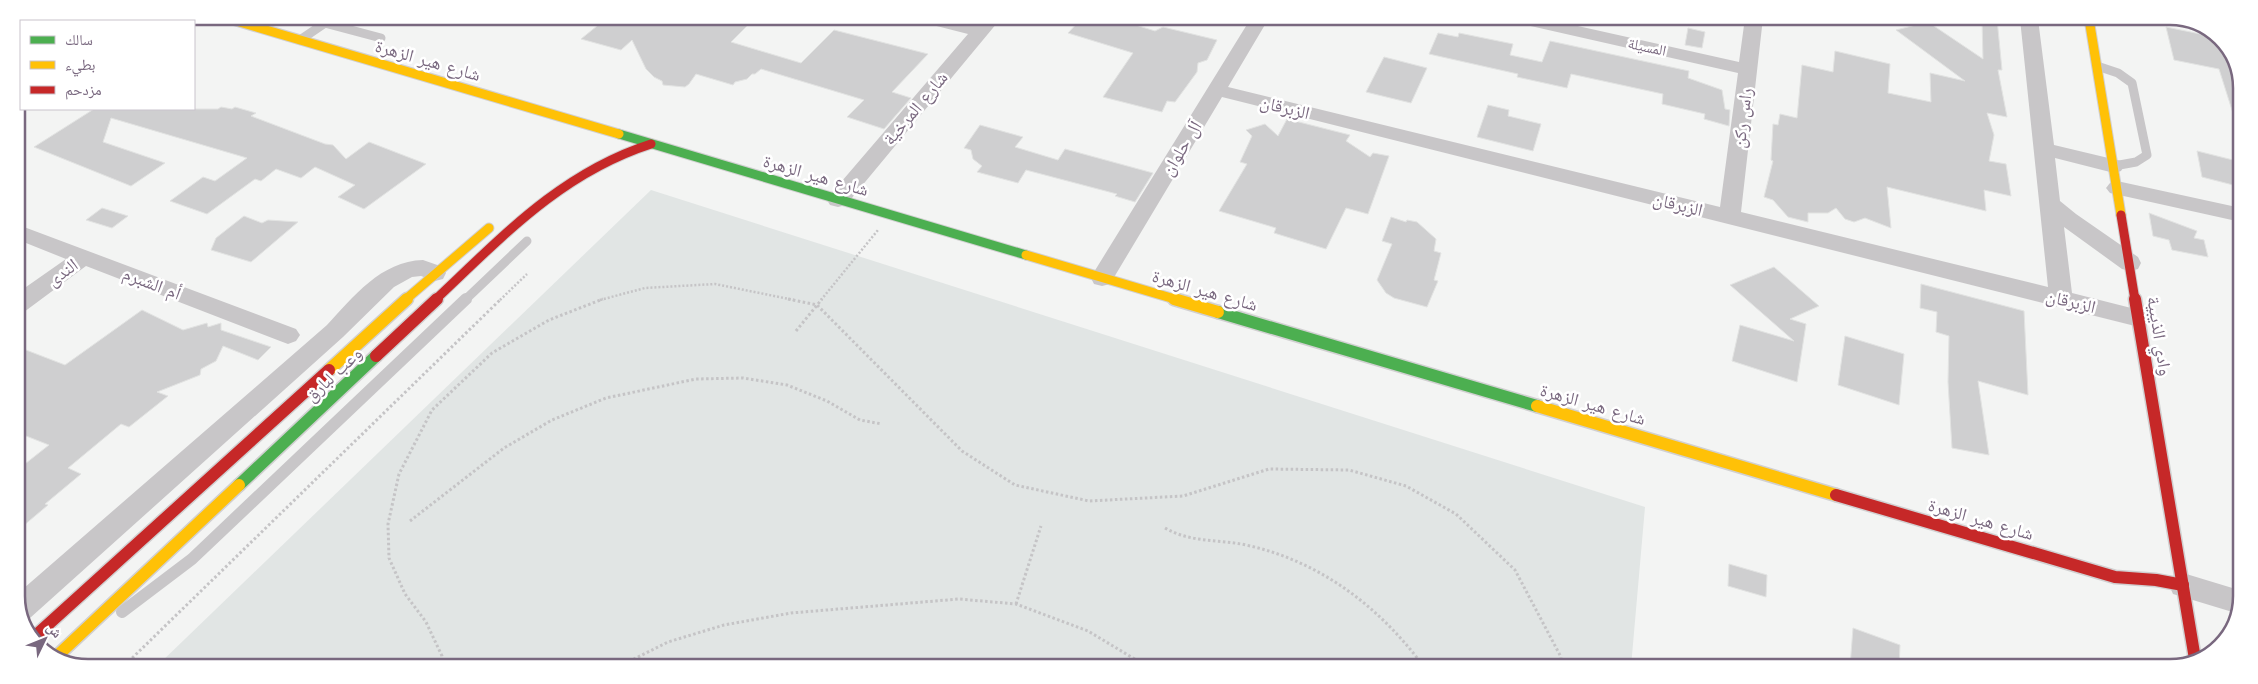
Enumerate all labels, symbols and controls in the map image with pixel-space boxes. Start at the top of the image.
legend [20,20,195,110]
text: سالك [65,31,93,49]
street label: المسيلة [1626,34,1668,60]
street label: شارع هير الزهرة [373,35,483,86]
text: بطيء [65,56,95,77]
street label: شارع المرخية [878,67,952,150]
text: مزدحم [65,81,102,100]
street label: راس ركن [1728,87,1757,149]
street label: الزبرقان [1258,91,1312,124]
street label: آل حلوان [1156,116,1207,180]
street label: شارع هير الزهرة [761,150,871,201]
street label: الزبرقان [1651,188,1705,221]
street label: الندى [42,254,82,291]
street label: أم الشبرم [119,262,184,306]
street label: شارع هير الزهرة [1150,265,1260,316]
street label: الزبرقان [2044,285,2098,318]
street label: وادي الذيبية [2139,295,2177,378]
street label: وعب لبارق [300,342,367,406]
street label: شارع هير الزهرة [1538,379,1648,430]
street label: شارع هير الزهرة [1926,494,2036,545]
north arrow [20,614,70,664]
text: ش [43,619,66,642]

